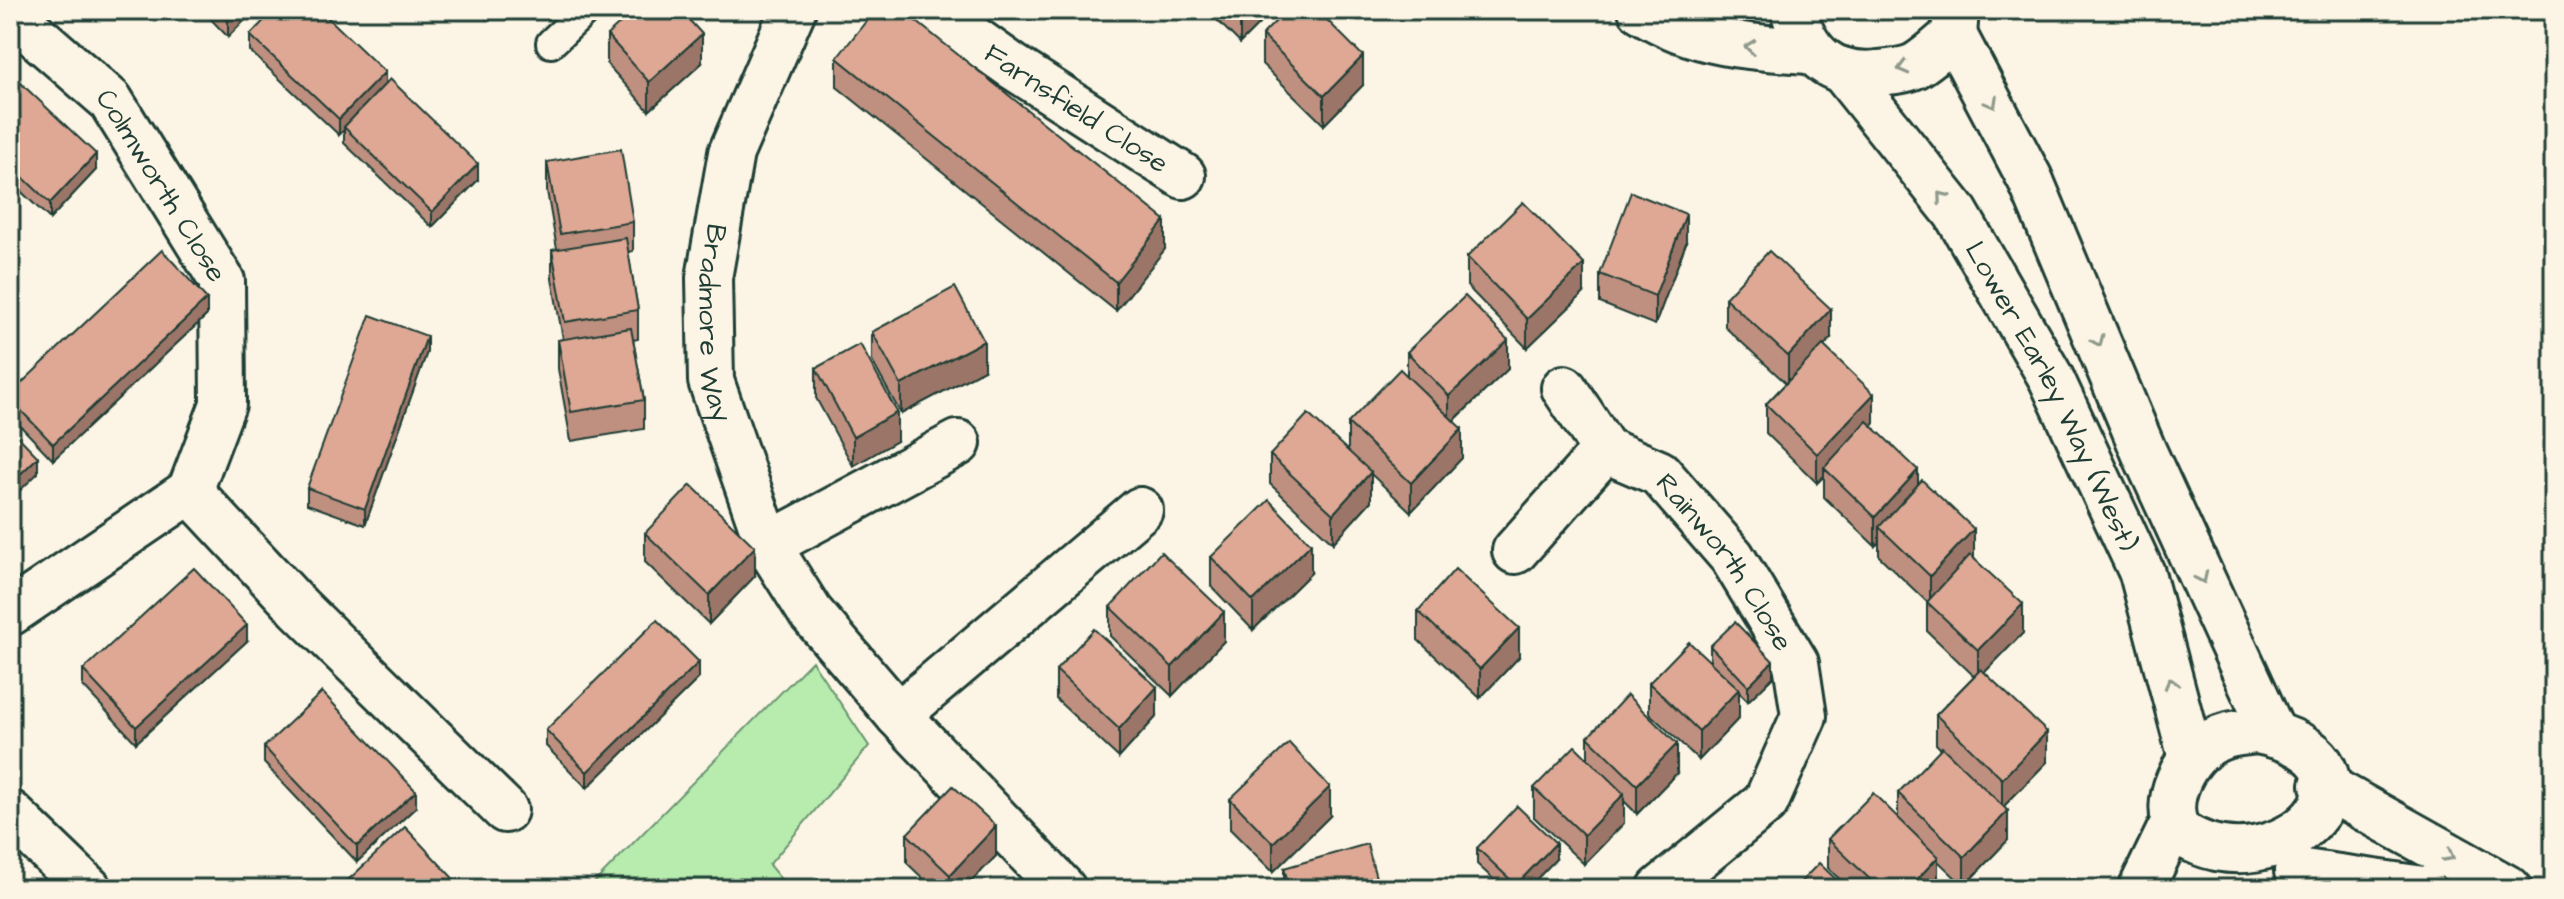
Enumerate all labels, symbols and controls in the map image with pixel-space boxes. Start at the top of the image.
street label: Farnsfield Close [976,35,1176,183]
one-way arrow [1743,39,1756,56]
one-way arrow [1896,59,1910,76]
street label: Colmworth Close [88,79,236,290]
one-way arrow [1982,94,1998,109]
one-way arrow [1938,191,1952,206]
street label: Bradmore Way [688,221,742,428]
street label: Lower Earley Way (West) [1955,234,2147,558]
one-way arrow [2088,332,2104,347]
street label: Rainworth Close [1646,465,1802,658]
one-way arrow [2192,570,2208,585]
one-way arrow [2163,676,2180,690]
one-way arrow [2441,847,2455,862]

